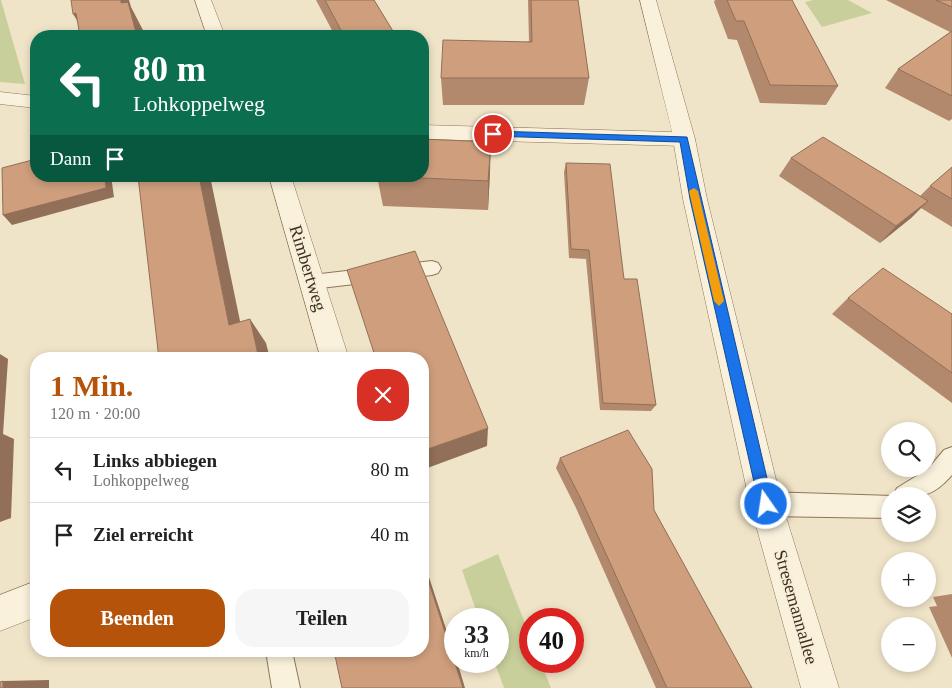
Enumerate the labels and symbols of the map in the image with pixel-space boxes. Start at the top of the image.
pin [472,113,514,155]
street label: Rimbertweg [285,223,331,313]
position arrow [739,477,791,529]
street label: Stresemannallee [770,548,822,666]
speed limit sign: 40 [519,608,584,673]

